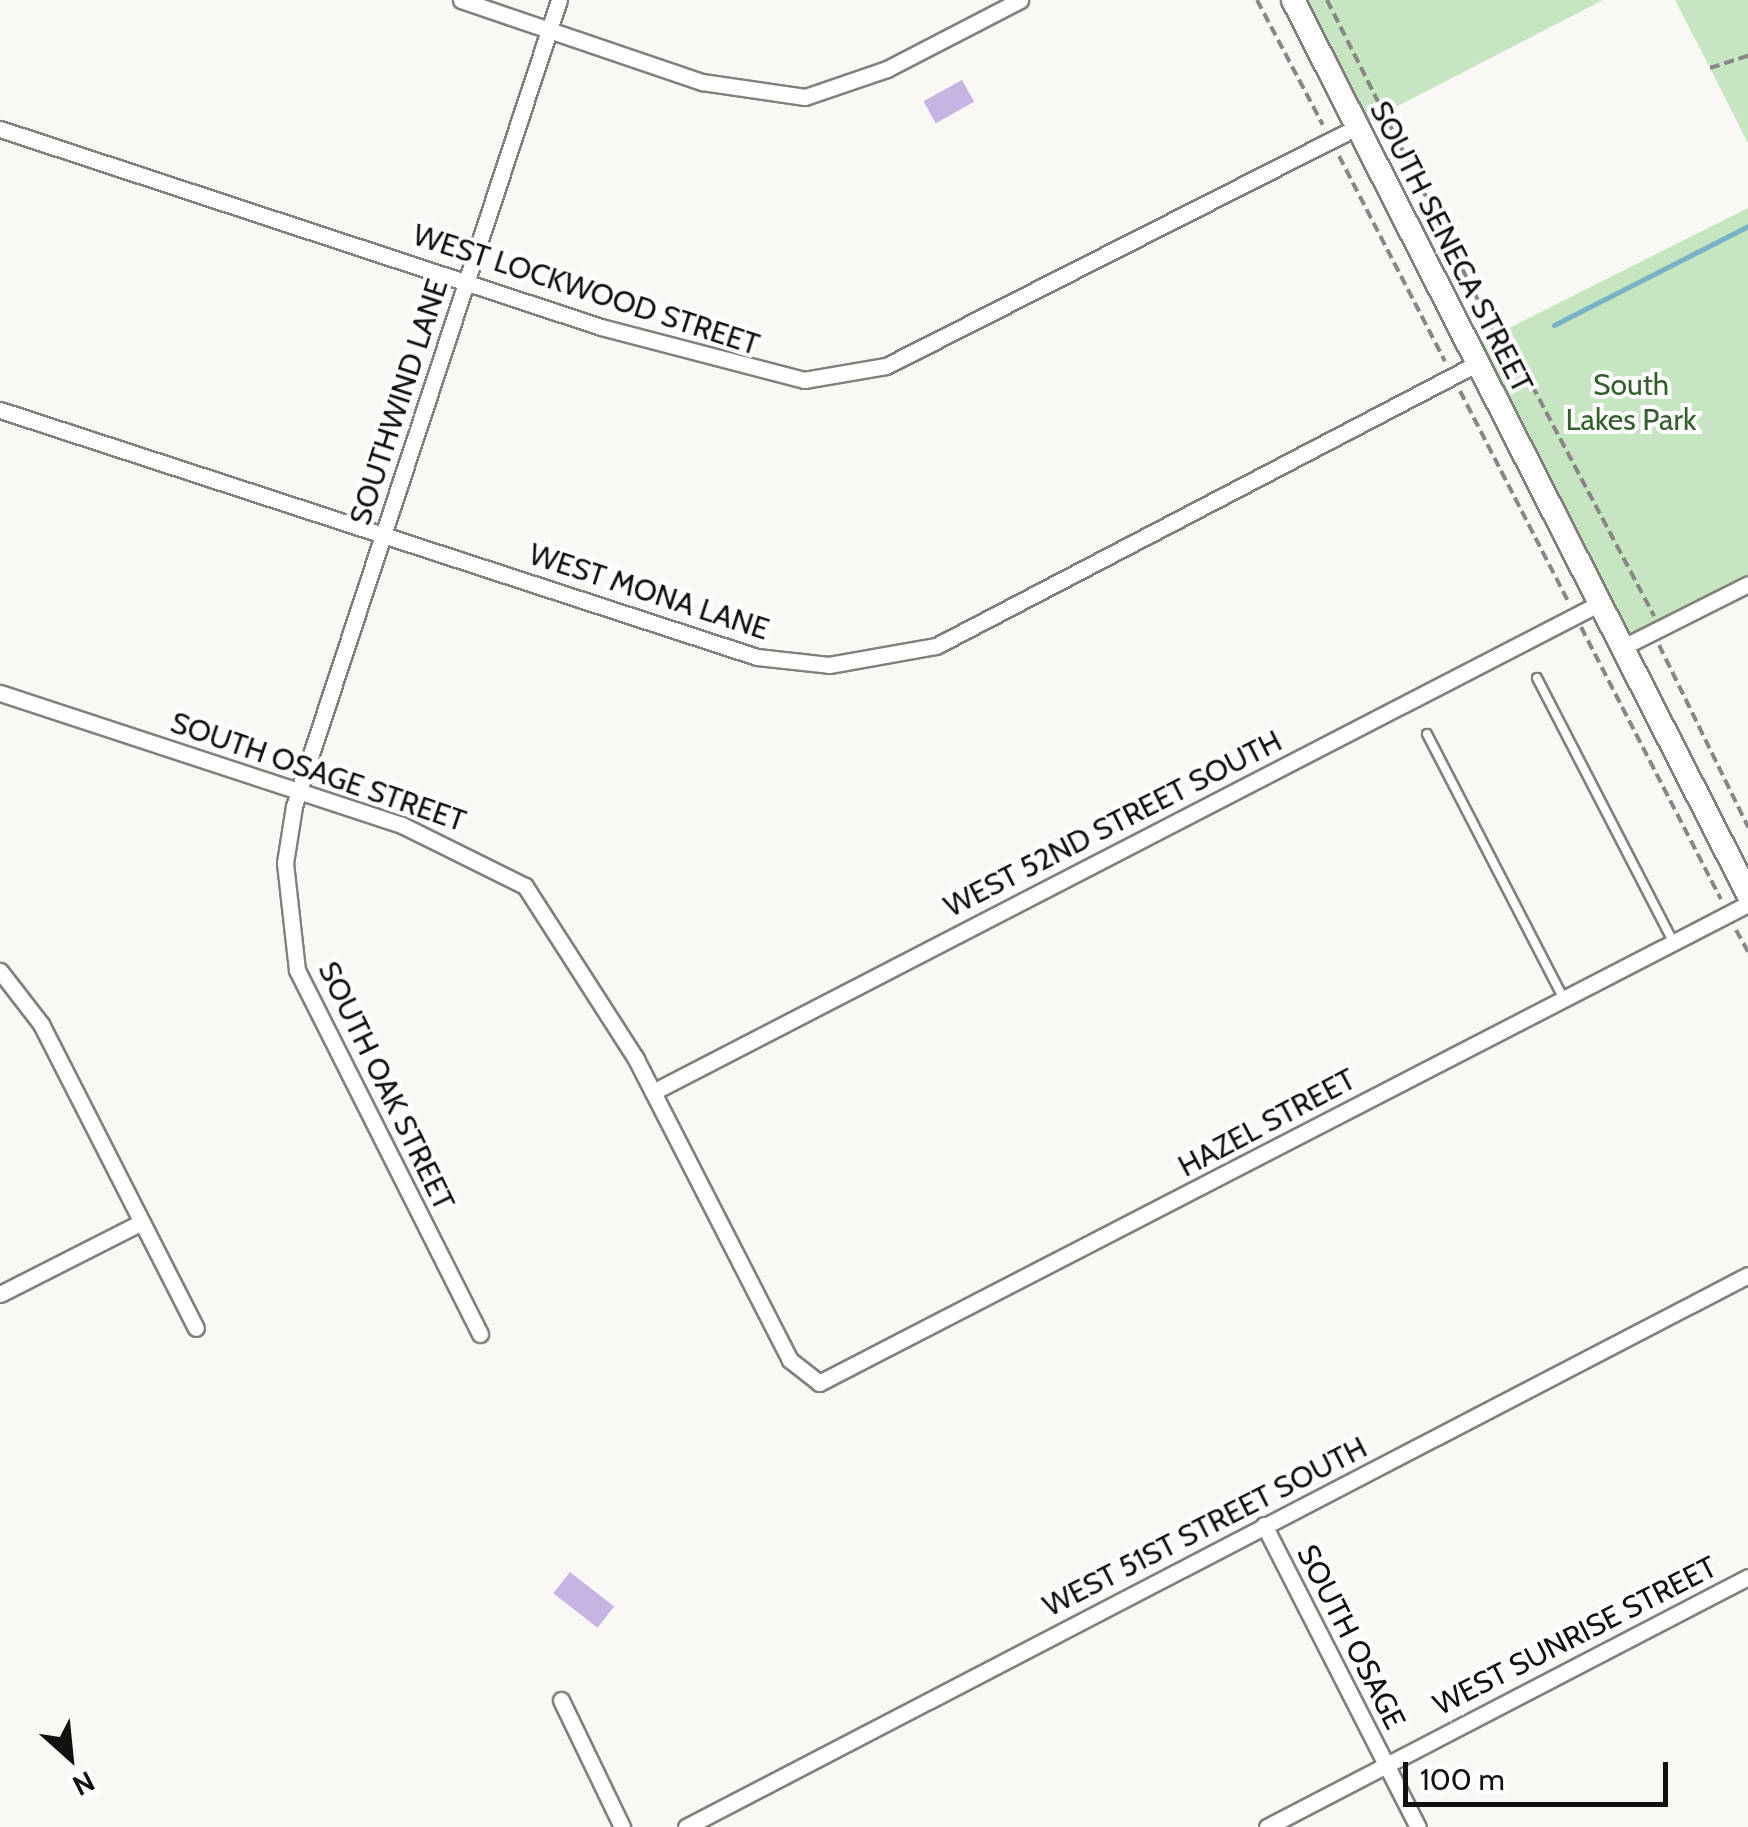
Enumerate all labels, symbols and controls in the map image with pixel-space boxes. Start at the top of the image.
street label: SOUTH SENECA STREET [1362,95,1540,399]
street label: WEST LOCKWOOD STREET [408,217,764,363]
street label: SOUTHWIND LANE [342,274,456,530]
park label: South Lakes Park [1566,367,1696,438]
street label: WEST MONA LANE [524,536,774,648]
street label: SOUTH OSAGE STREET [166,705,470,839]
street label: WEST 52ND STREET SOUTH [938,723,1288,925]
street label: SOUTH OAK STREET [310,956,462,1216]
street label: HAZEL STREET [1172,1061,1362,1185]
street label: WEST 51ST STREET SOUTH [1037,1430,1373,1624]
street label: SOUTH OSAGE [1289,1539,1413,1735]
street label: WEST SUNRISE STREET [1427,1549,1723,1723]
north arrow [20,1707,120,1807]
scale bar [1408,1742,1673,1804]
text: 100 m [1420,1761,1505,1798]
text: N [67,1764,100,1803]

